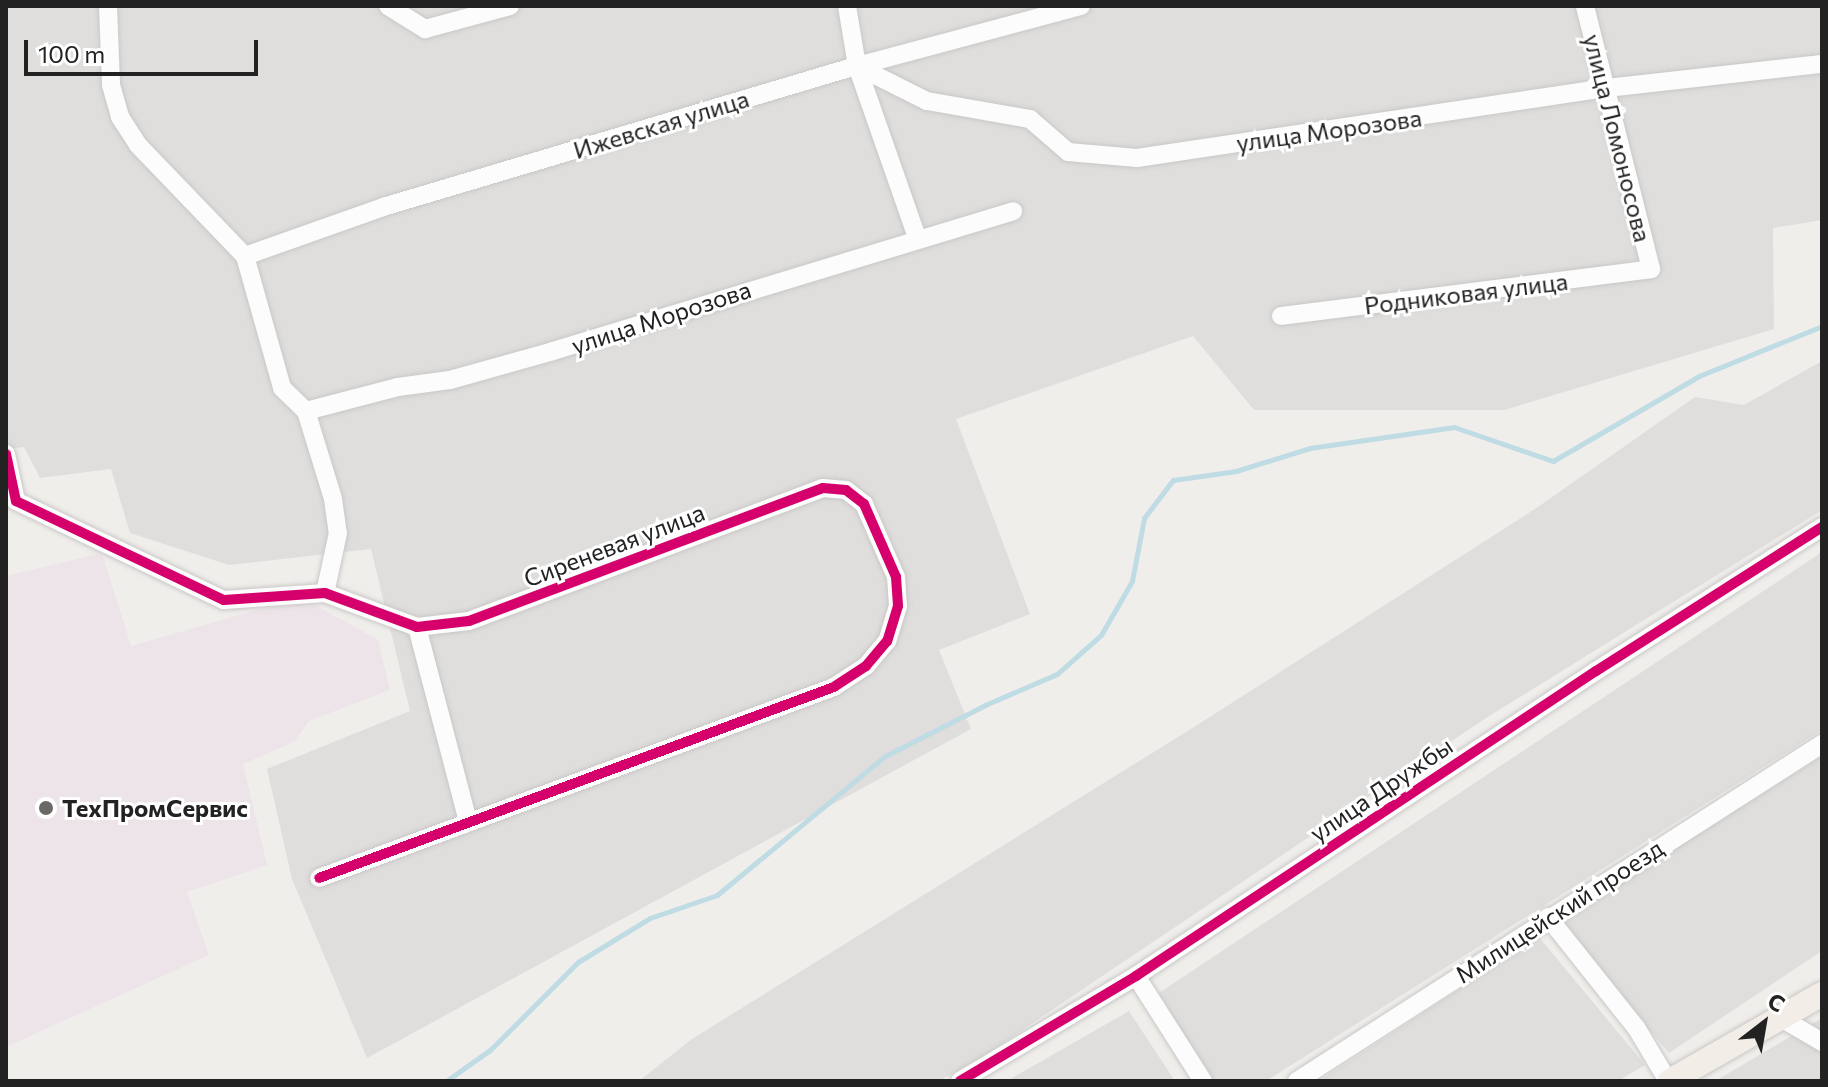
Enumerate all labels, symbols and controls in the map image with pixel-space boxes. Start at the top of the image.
scale bar [28,24,262,74]
street label: улица Ломоносова [1578,31,1658,245]
text: 100 m [38,39,105,68]
street label: Ижевская улица [570,84,752,164]
street label: улица Морозова [1234,103,1424,157]
street label: Родниковая улица [1363,266,1569,320]
street label: улица Морозова [568,274,754,360]
street label: Сиреневая улица [520,497,708,593]
street label: улица Дружбы [1304,731,1458,847]
place label: ТехПромСервис [62,794,248,822]
marker: ТехПромСервис [37,799,55,817]
street label: Милицейский проезд [1450,833,1668,989]
north arrow [1724,983,1804,1063]
text: С [1763,987,1790,1017]

